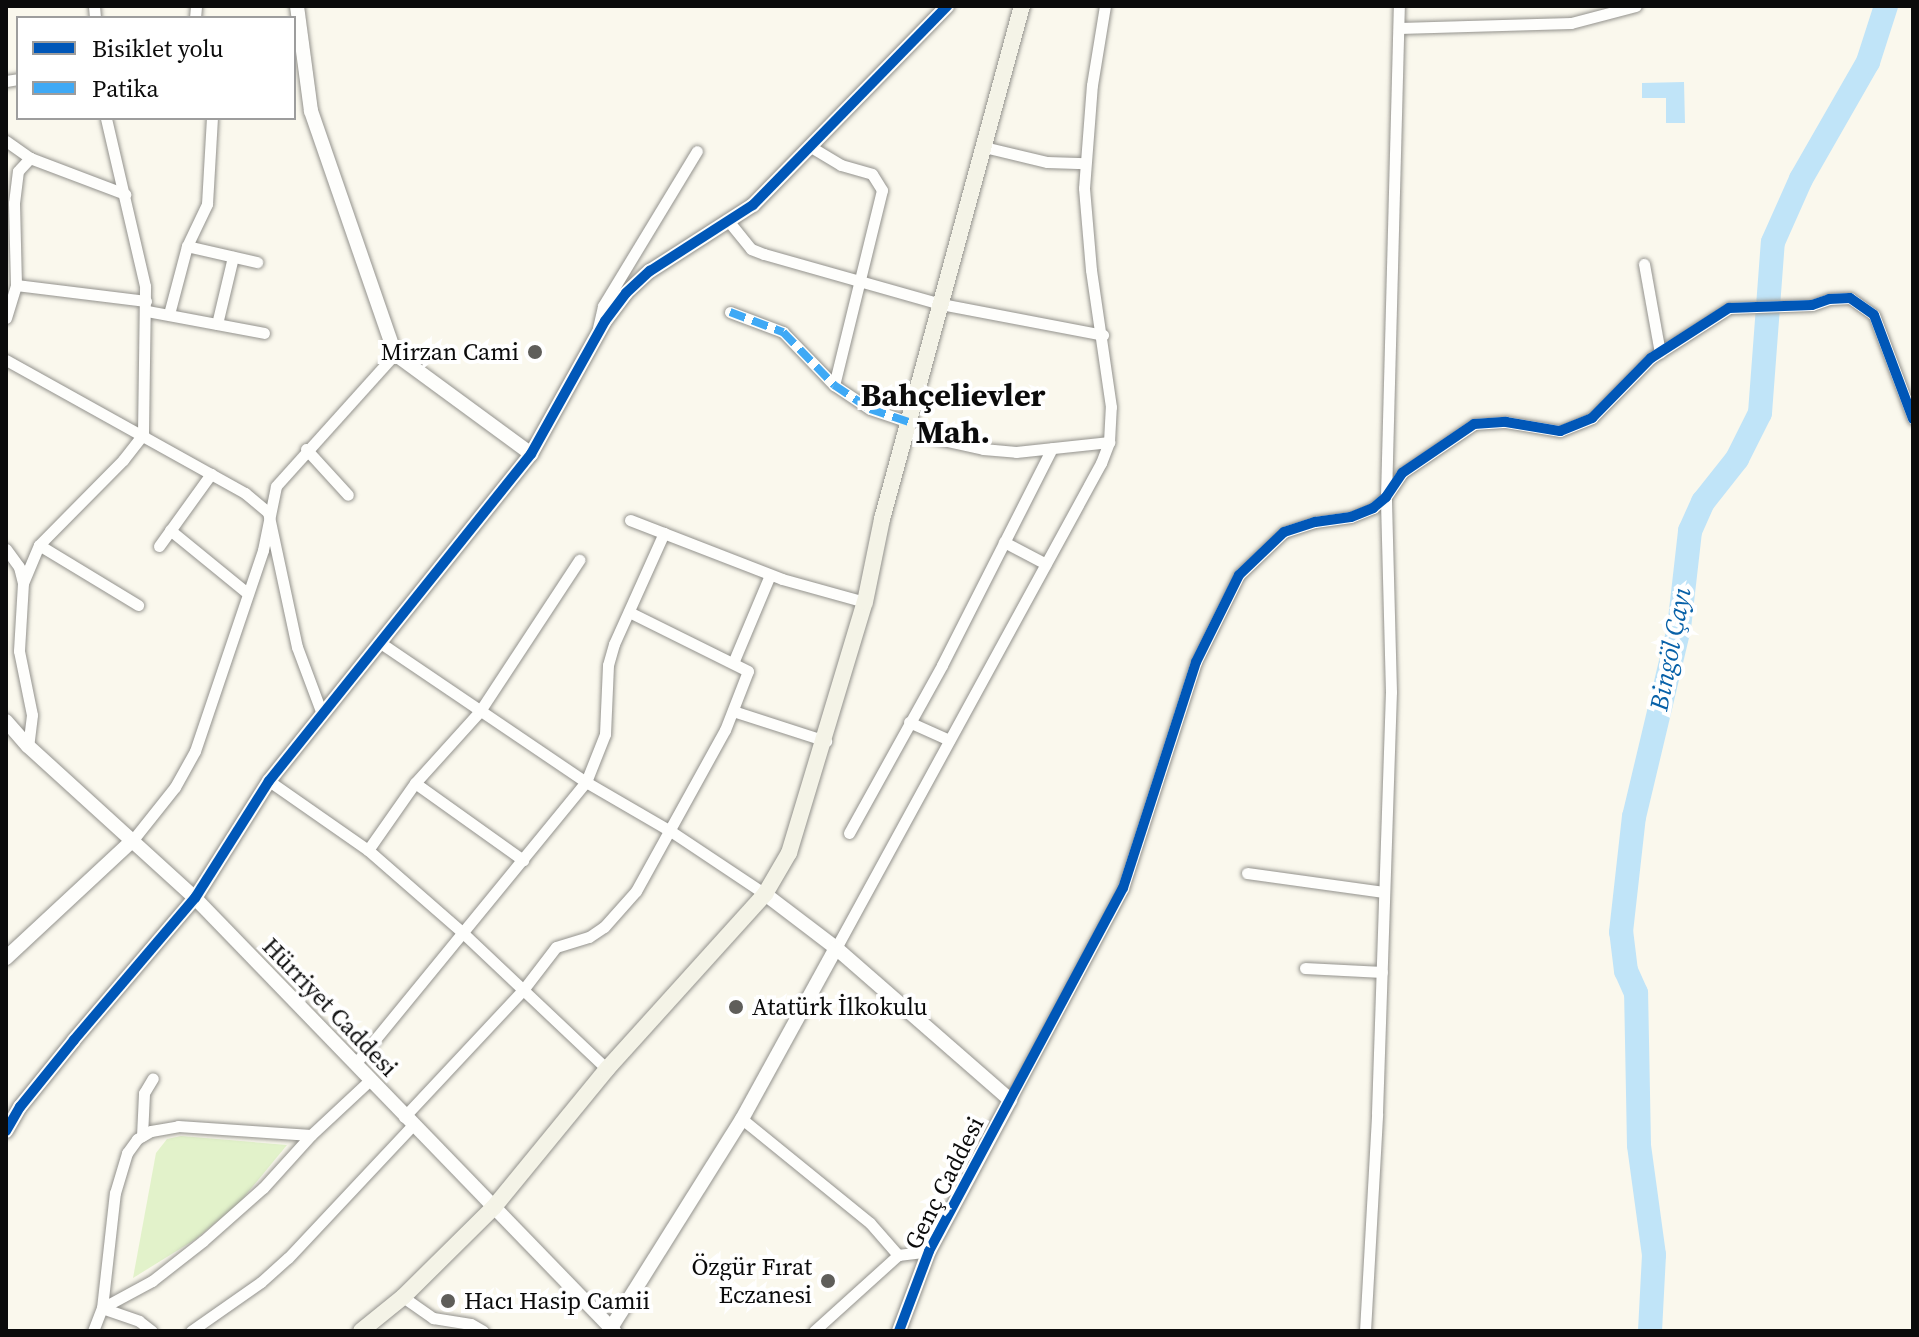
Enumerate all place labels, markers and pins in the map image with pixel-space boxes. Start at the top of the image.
place label: Mirzan Cami [381,338,519,366]
marker: Mirzan Cami [526,343,544,361]
place label: Atatürk İlkokulu [752,993,928,1021]
marker: Atatürk İlkokulu [727,998,745,1016]
place label: Özgür Fırat Eczanesi [691,1253,812,1309]
marker: Özgür Fırat Eczanesi [819,1272,837,1290]
place label: Hacı Hasip Camii [464,1287,650,1315]
marker: Hacı Hasip Camii [439,1292,457,1310]

